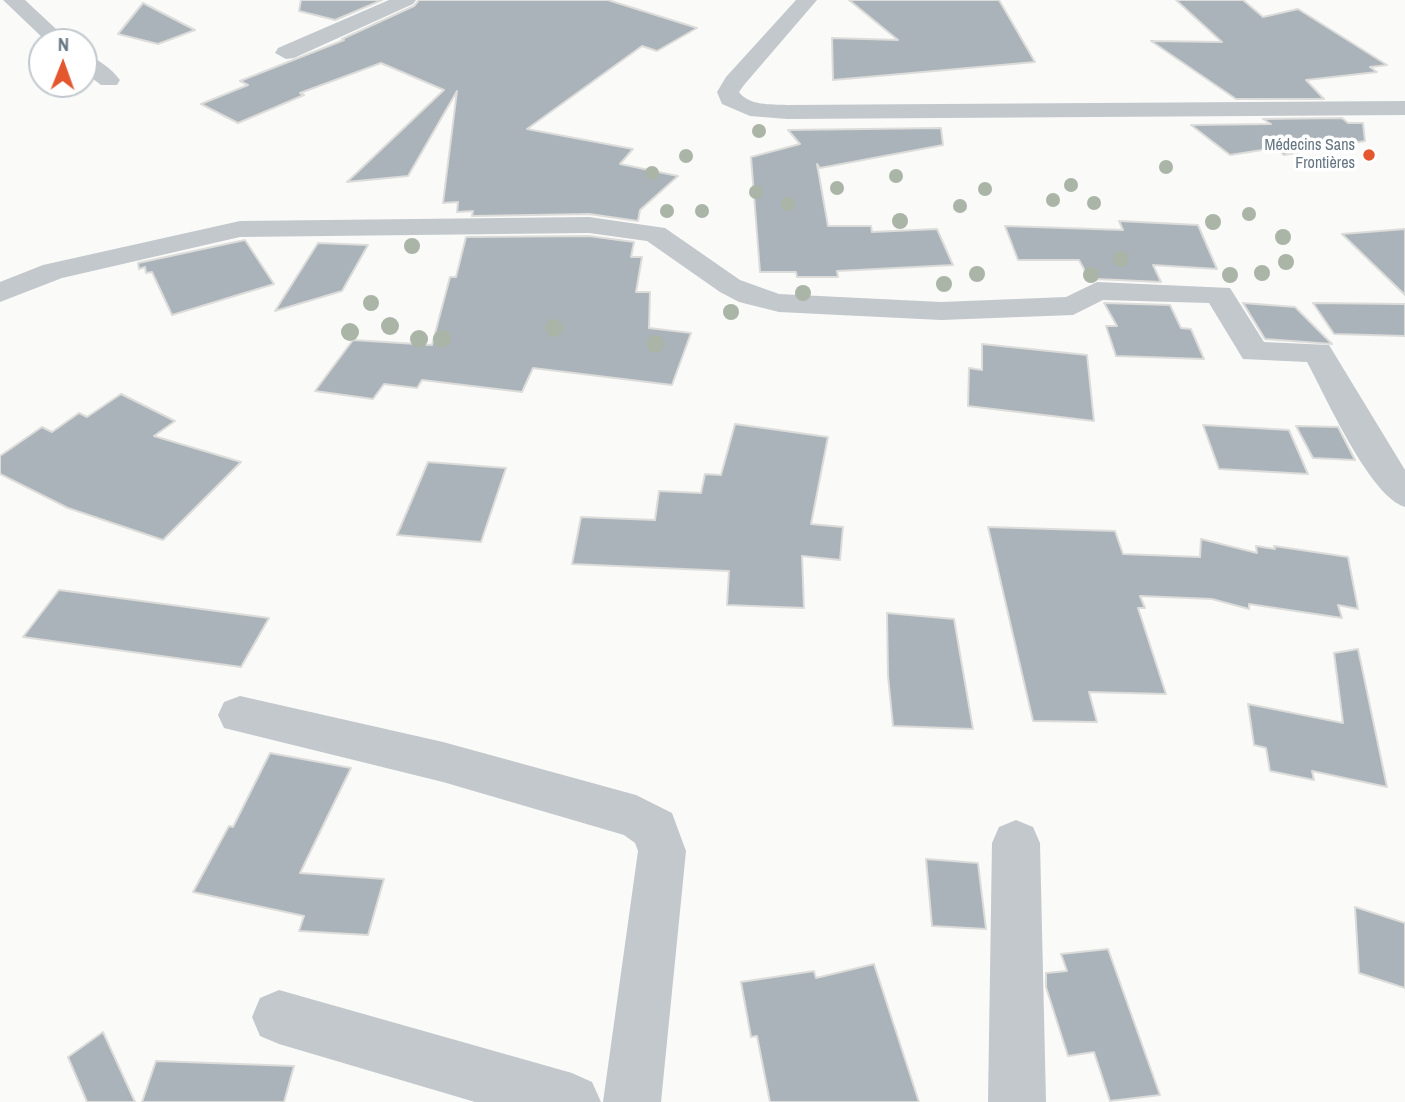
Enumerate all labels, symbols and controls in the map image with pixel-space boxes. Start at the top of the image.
north arrow [28,28,98,98]
text: N [57,31,69,57]
place label: Médecins Sans Frontières [1265,136,1355,174]
marker: Médecins Sans Frontières [1361,147,1377,163]

